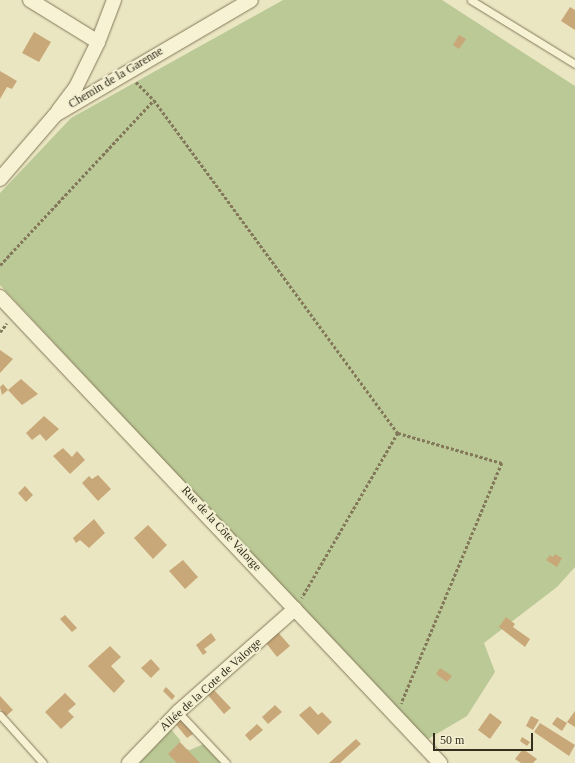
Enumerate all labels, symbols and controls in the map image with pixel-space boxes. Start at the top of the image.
street label: Chemin de la Garenne [66,44,166,112]
street label: Rue de la Côte Valorge [178,483,264,575]
street label: Allée de la Cote de Valorge [157,635,265,735]
scale bar [435,725,535,751]
text: 50 m [440,733,464,747]

